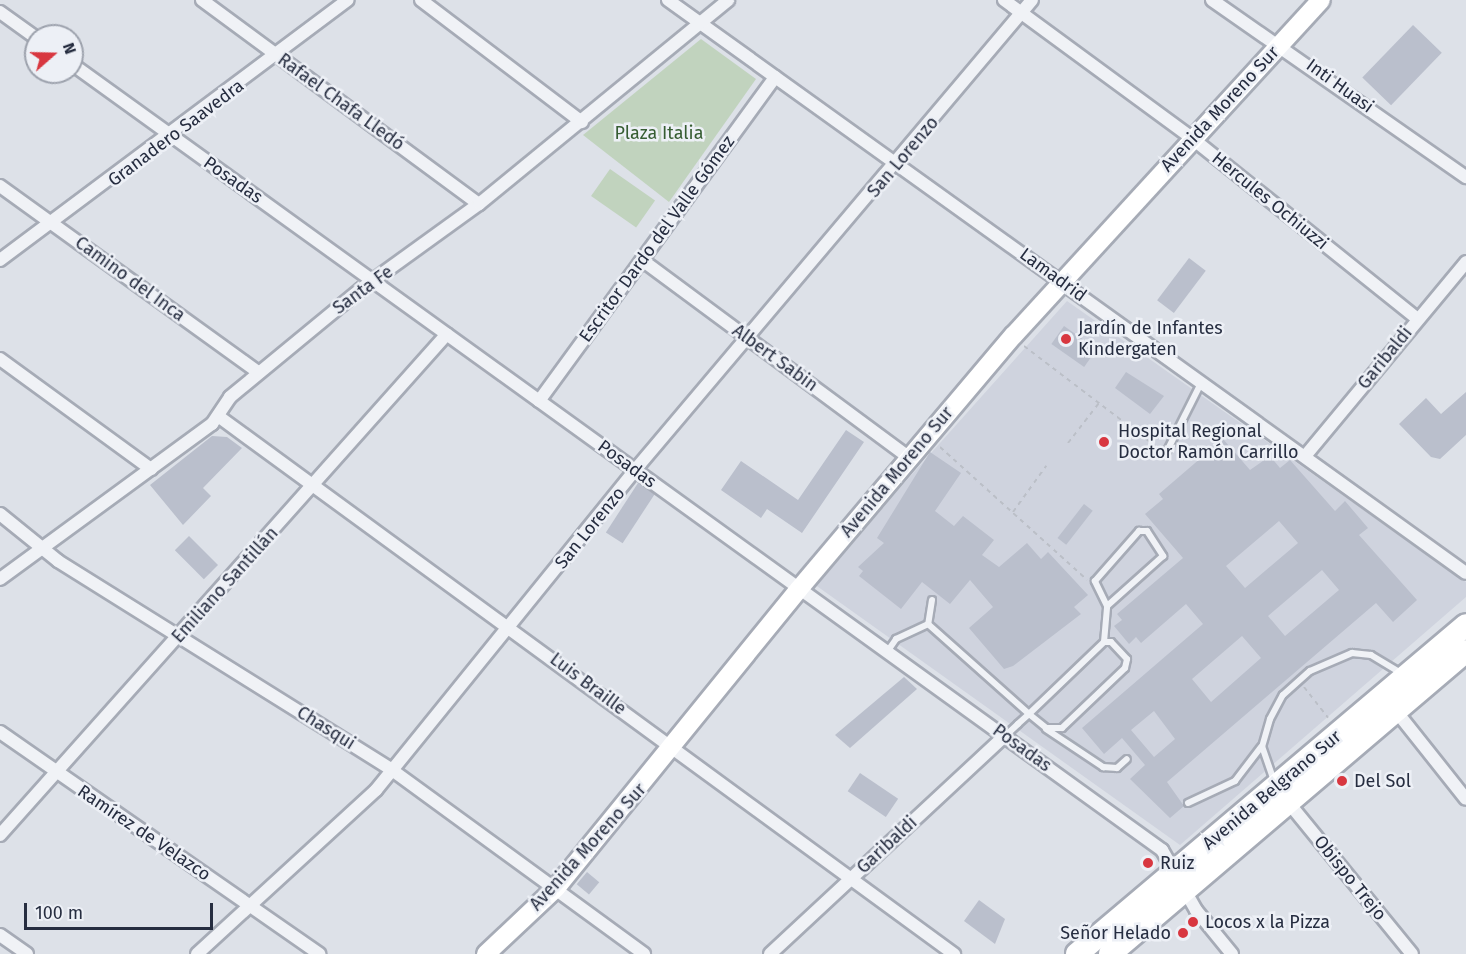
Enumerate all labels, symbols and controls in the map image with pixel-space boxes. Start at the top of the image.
north arrow [24,24,84,84]
text: N [59,40,80,57]
street label: Avenida Moreno Sur [1156,42,1284,176]
street label: Rafael Chafa Lledó [273,49,409,155]
street label: Inti Huasi [1302,54,1378,118]
street label: Granadero Saavedra [104,75,248,191]
street label: San Lorenzo [863,112,943,202]
park label: Plaza Italia [615,122,703,144]
street label: Escritor Dardo del Valle Gómez [575,131,739,347]
street label: Hercules Ochiuzzi [1207,147,1333,255]
street label: Posadas [199,152,267,208]
street label: Camino del Inca [71,232,189,326]
street label: Lamadrid [1015,244,1091,306]
street label: Santa Fe [329,261,397,319]
place label: Jardín de Infantes Kindergaten [1078,318,1223,360]
street label: Albert Sabin [728,320,822,396]
street label: Garibaldi [1353,322,1417,394]
marker: Jardín de Infantes Kindergaten [1059,332,1073,346]
street label: Avenida Moreno Sur [836,402,958,542]
place label: Hospital Regional Doctor Ramón Carrillo [1118,421,1299,464]
marker: Hospital Regional Doctor Ramón Carrillo [1095,433,1113,451]
street label: Posadas [593,436,661,492]
street label: San Lorenzo [550,483,630,573]
street label: Emiliano Santillán [167,523,283,647]
street label: Luis Braille [546,648,630,720]
street label: Chasqui [293,702,359,754]
street label: Posadas [988,720,1056,776]
street label: Avenida Belgrano Sur [1198,726,1346,854]
place label: Del Sol [1354,770,1411,792]
marker: Del Sol [1335,774,1349,788]
street label: Avenida Moreno Sur [525,779,651,915]
street label: Ramírez de Velazco [73,780,215,886]
street label: Garibaldi [852,812,922,878]
street label: Obispo Trejo [1309,831,1391,925]
place label: Ruiz [1160,852,1194,874]
marker: Ruiz [1141,856,1155,870]
scale bar [27,891,216,929]
text: 100 m [35,902,83,924]
place label: Locos x la Pizza [1205,911,1330,933]
marker: Locos x la Pizza [1186,915,1200,929]
place label: Señor Helado [1060,922,1171,944]
marker: Señor Helado [1176,926,1190,940]

